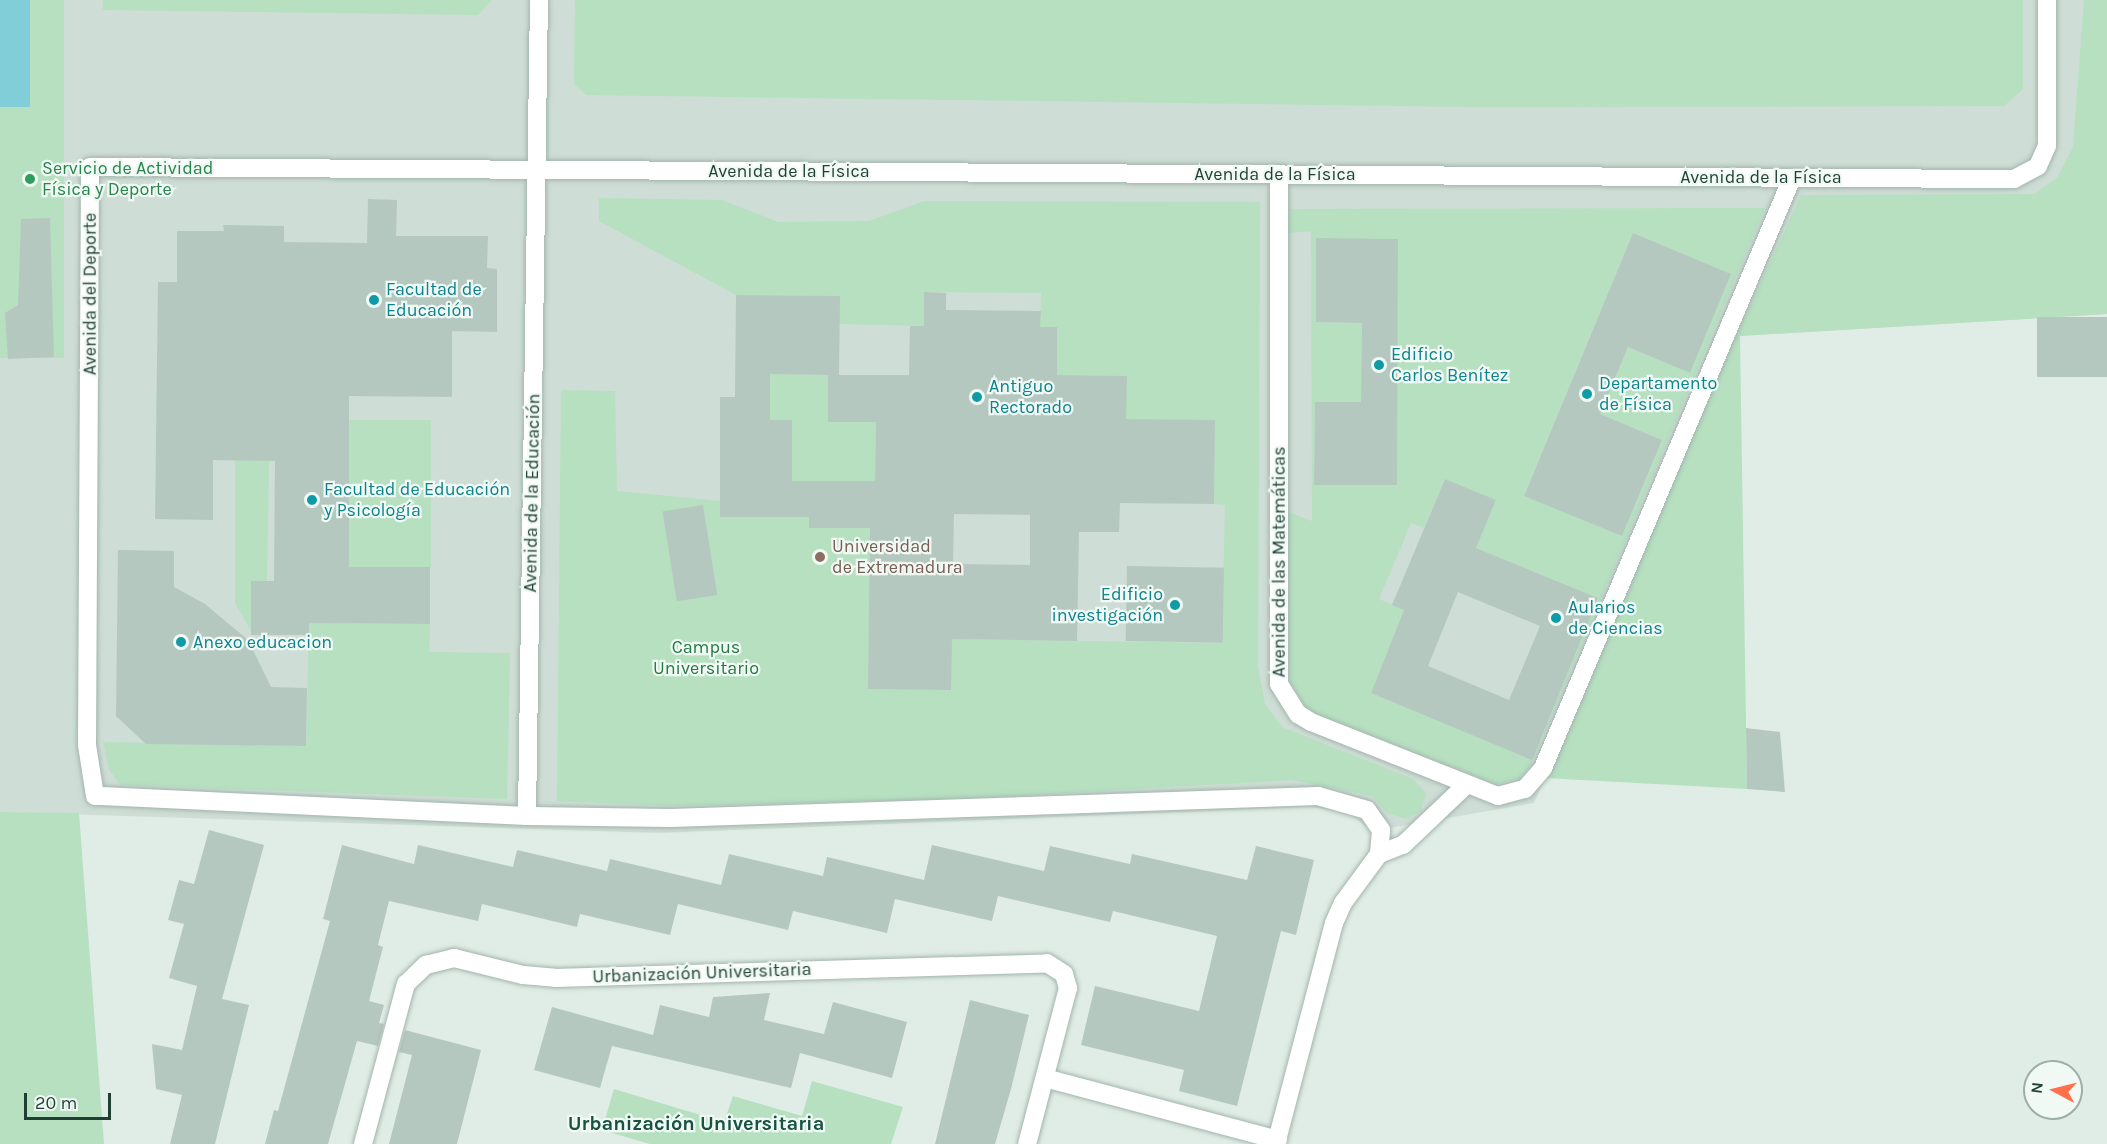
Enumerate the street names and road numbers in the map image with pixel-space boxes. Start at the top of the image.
street label: Avenida de la Física [708,160,870,182]
street label: Avenida de la Física [1194,163,1356,185]
street label: Avenida de la Física [1680,166,1842,188]
street label: Avenida del Deporte [79,213,101,375]
street label: Avenida de la Educación [519,393,545,593]
street label: Avenida de las Matemáticas [1268,447,1290,677]
street label: Urbanización Universitaria [592,958,812,988]

